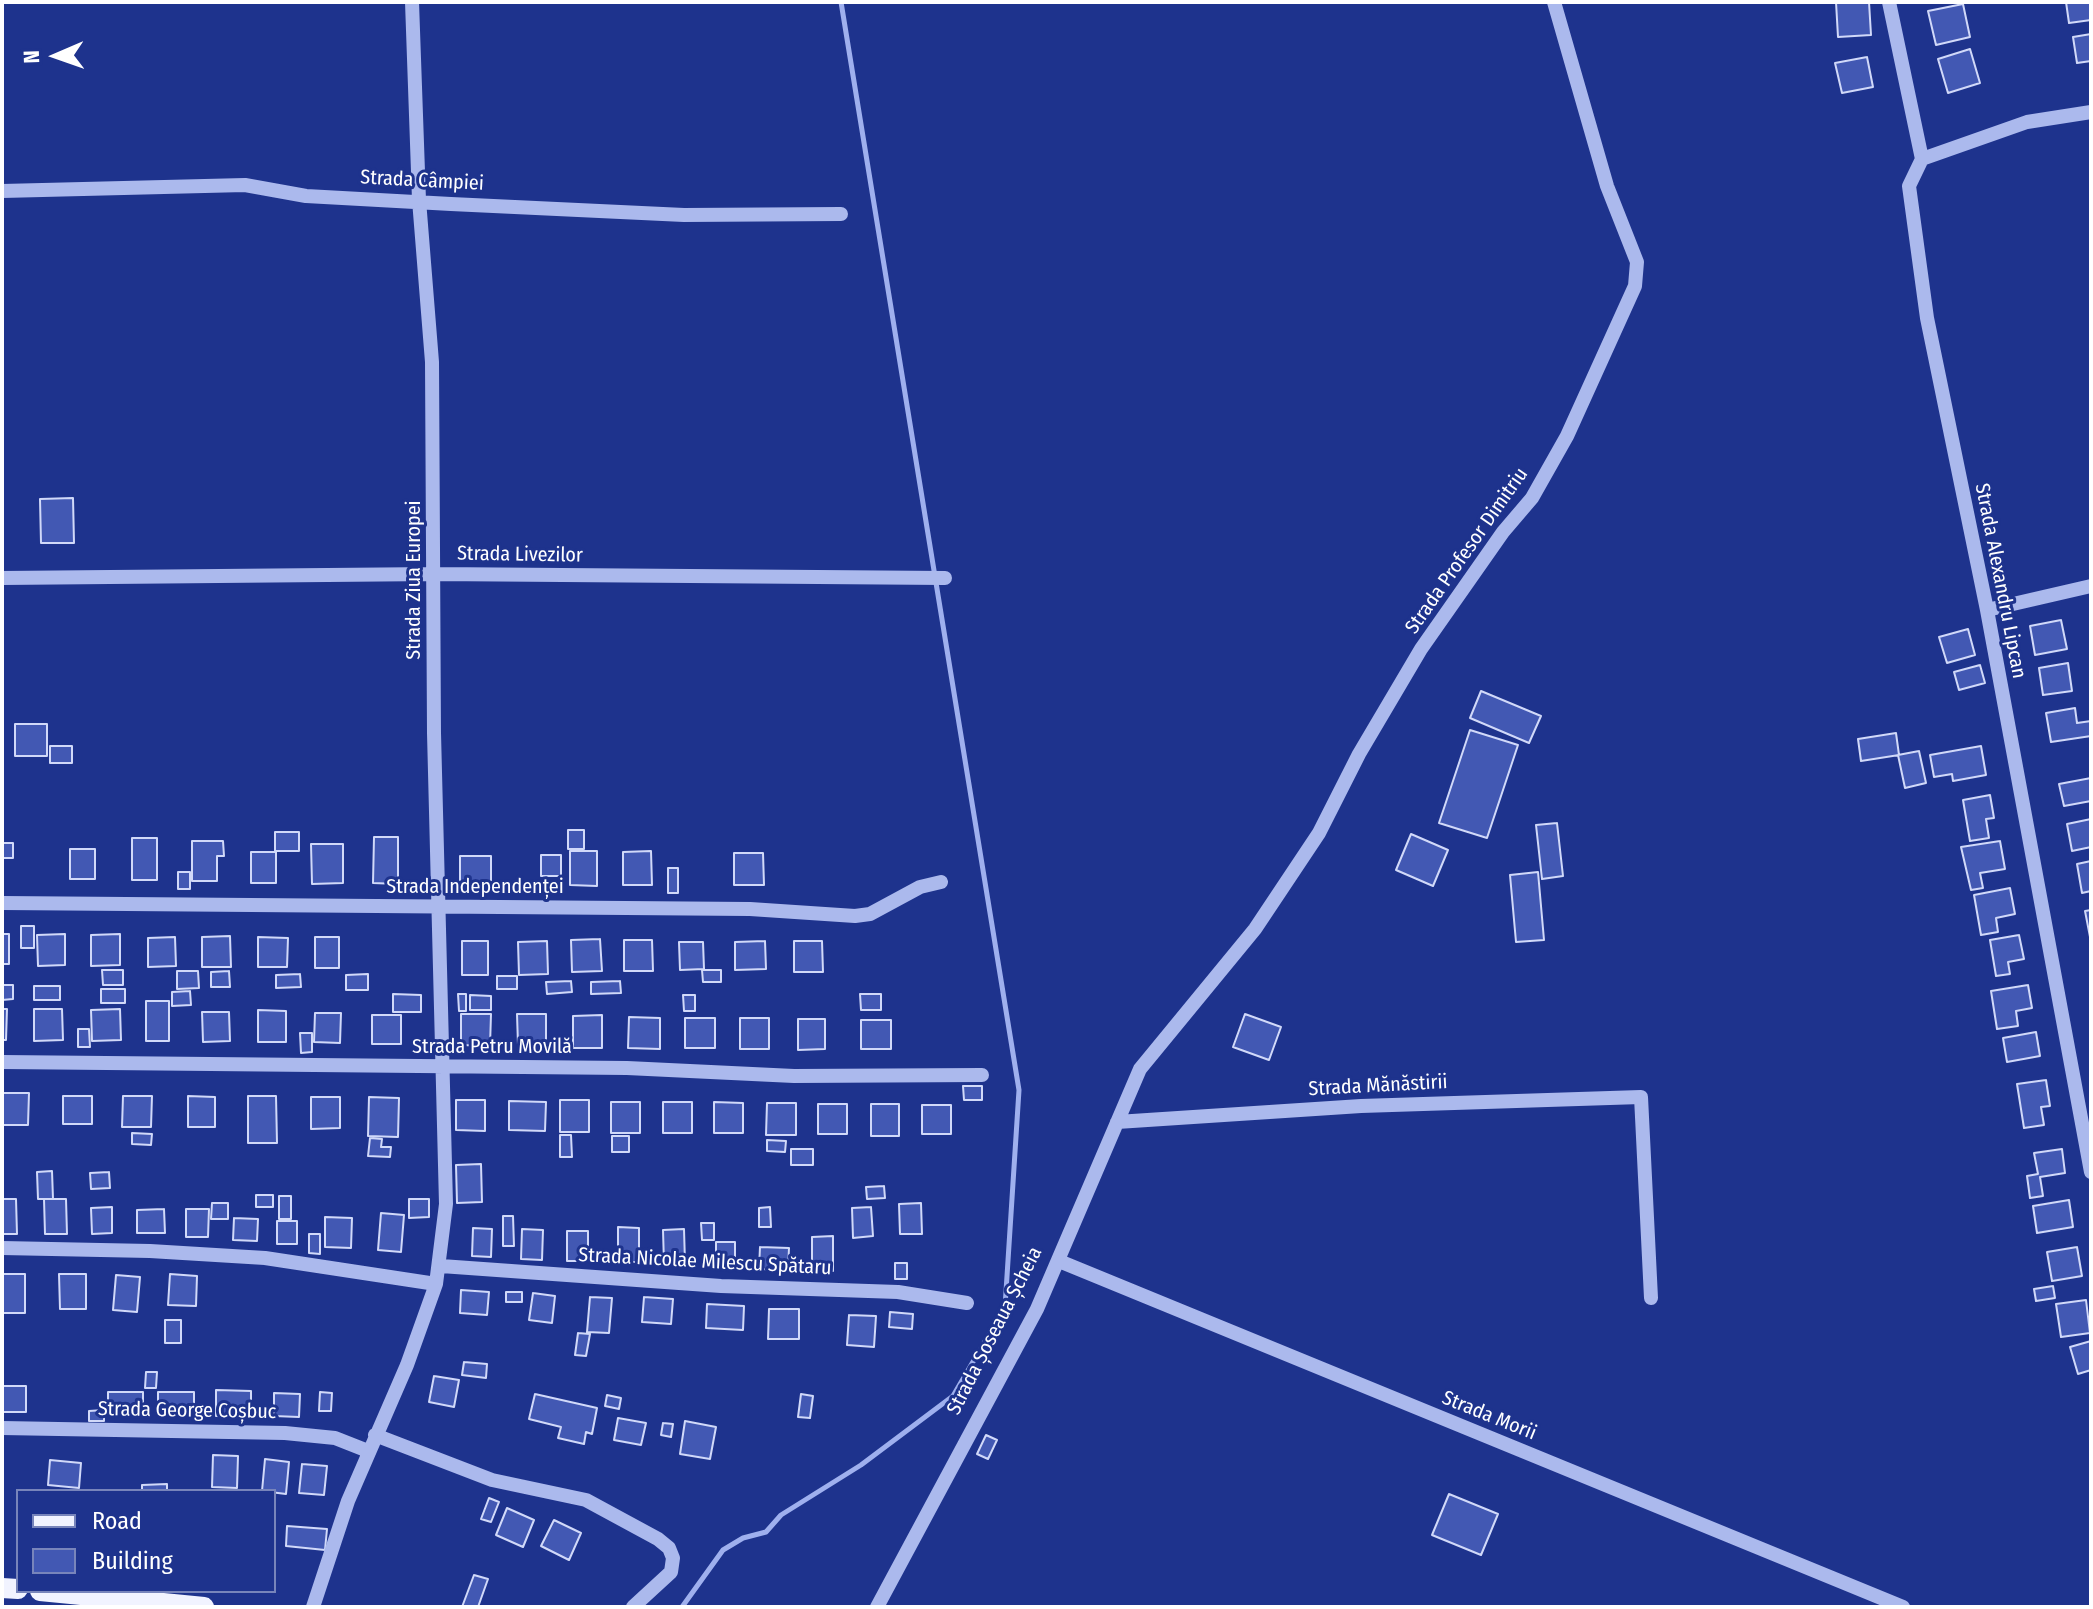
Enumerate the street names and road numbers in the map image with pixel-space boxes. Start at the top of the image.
street label: Strada Câmpiei [360,166,484,196]
street label: Strada Profesor Dimitriu [1401,463,1533,639]
street label: Strada Alexandru Lipcan [1969,481,2031,681]
street label: Strada Ziua Europei [402,500,426,660]
street label: Strada Livezilor [457,542,583,568]
street label: Strada Independenței [386,875,564,899]
street label: Strada Petru Movilă [412,1035,572,1059]
street label: Strada Mănăstirii [1308,1070,1448,1102]
street label: Strada Nicolae Milescu Spătaru [578,1243,832,1281]
street label: Strada Șoseaua Șcheia [942,1243,1048,1419]
street label: Strada Morii [1438,1386,1540,1446]
street label: Strada George Coșbuc [98,1397,276,1425]

